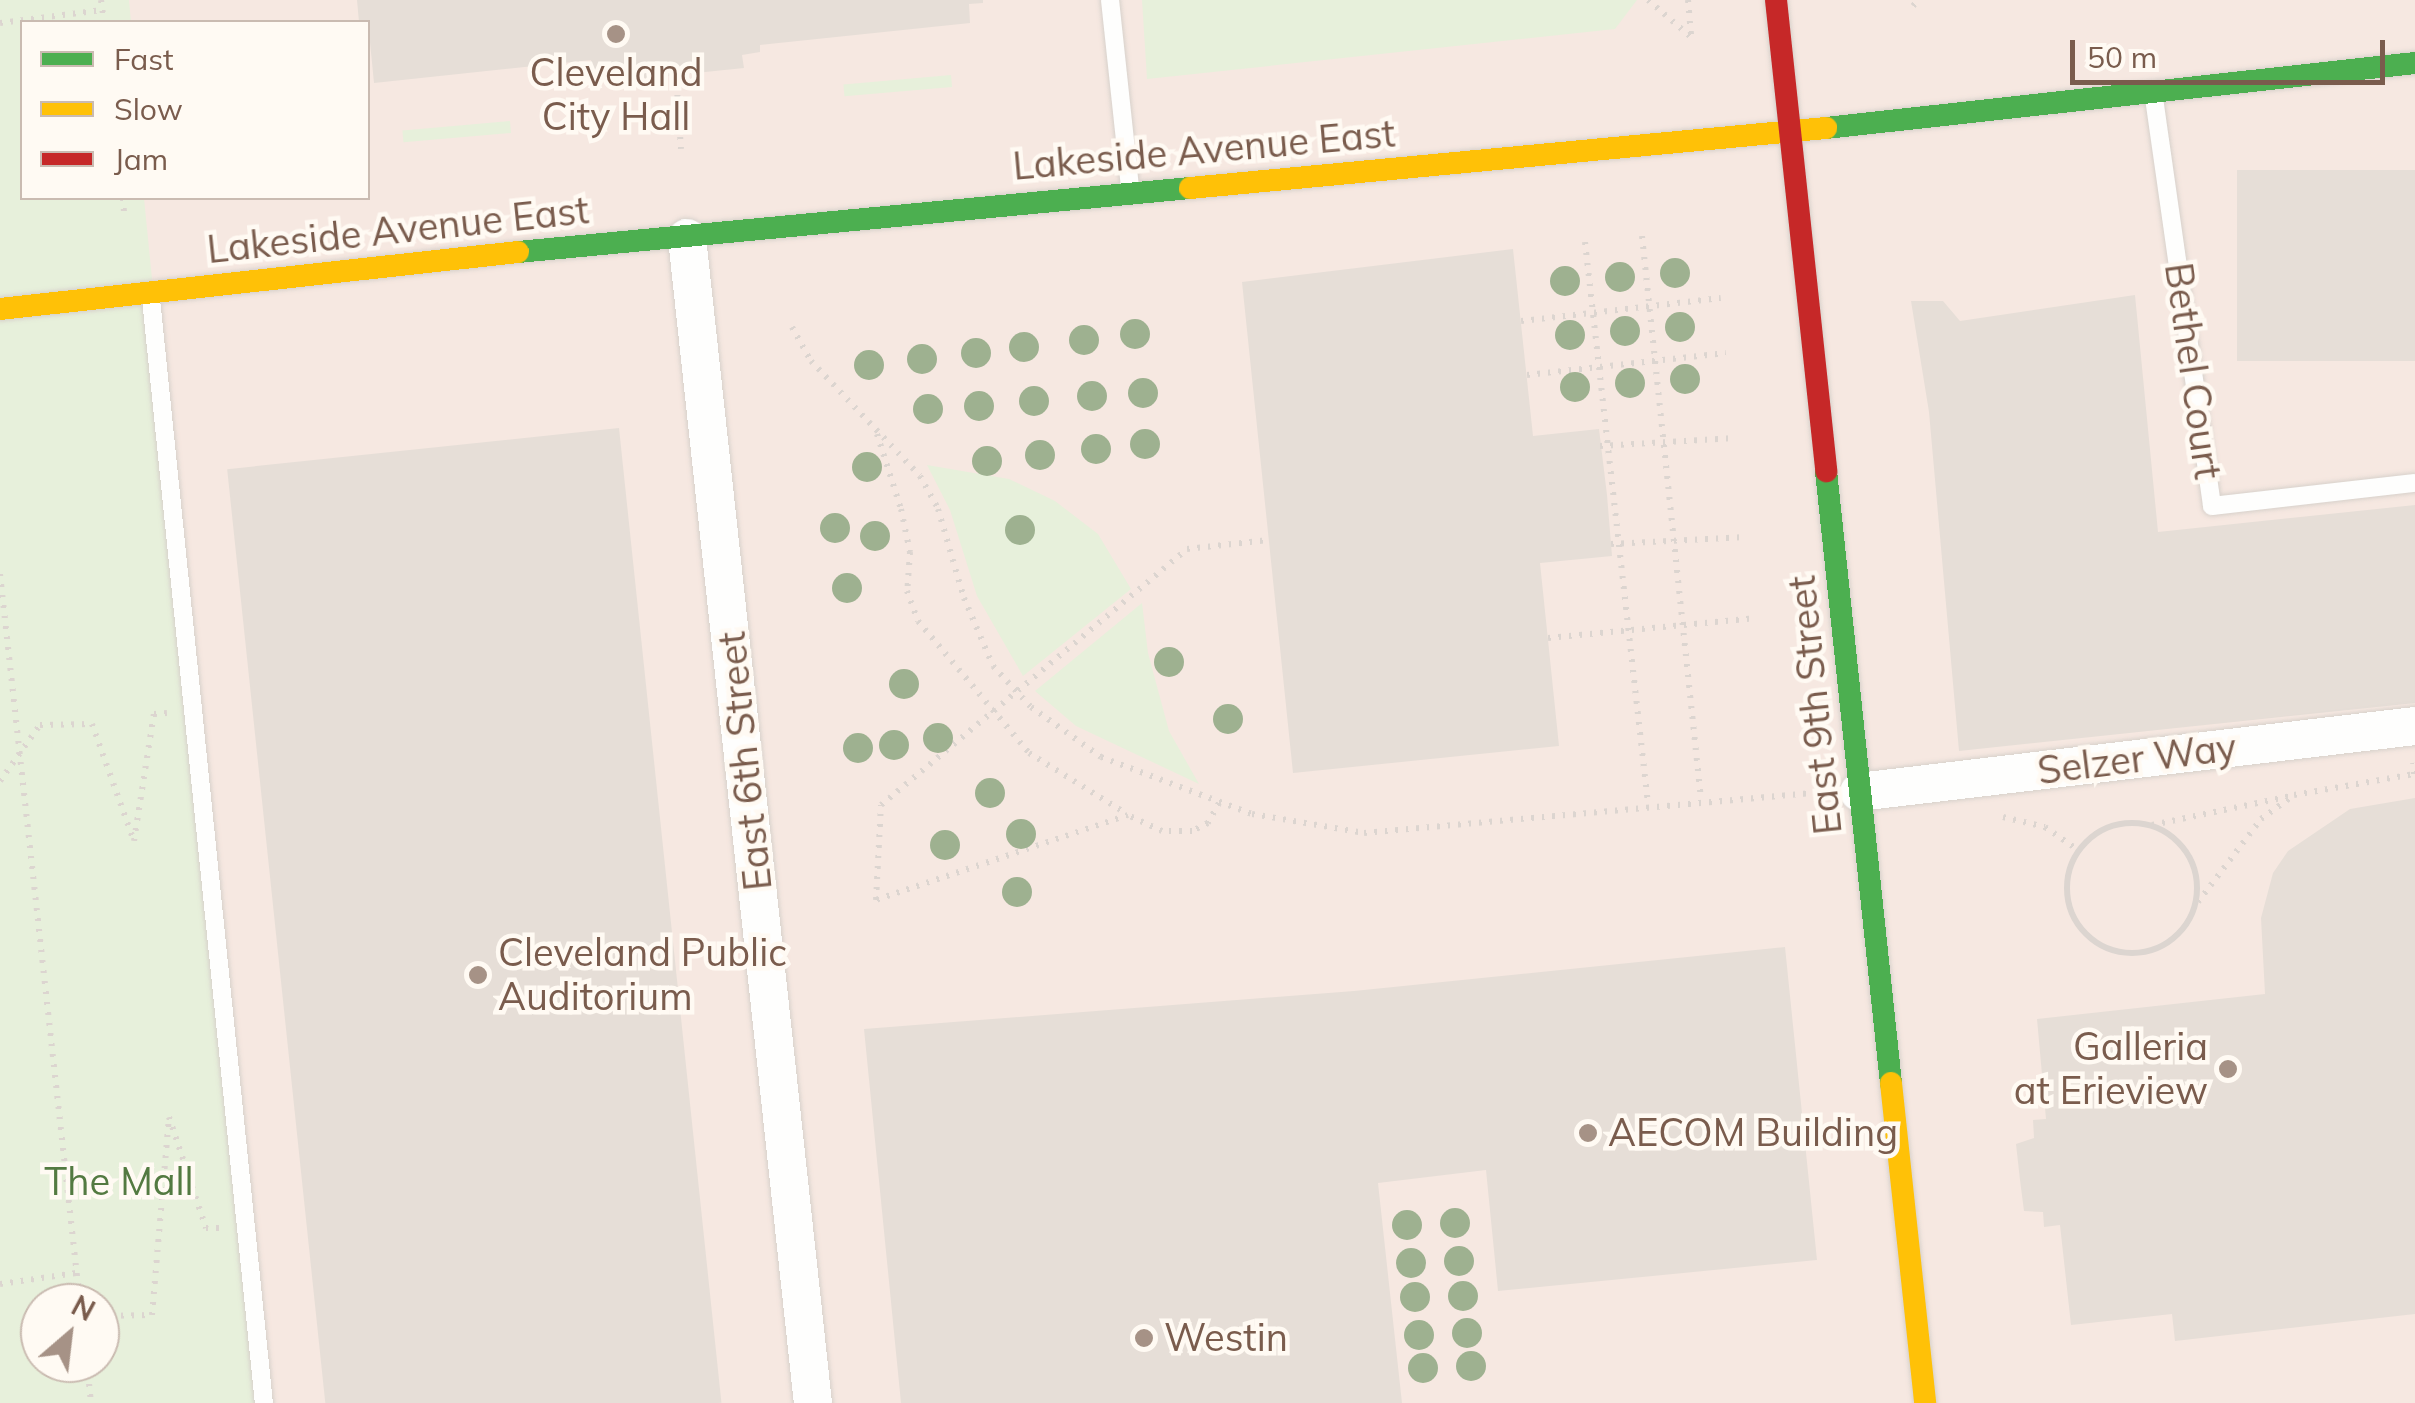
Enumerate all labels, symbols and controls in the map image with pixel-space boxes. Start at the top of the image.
legend [20,20,370,200]
scale bar [2075,20,2390,82]
marker: Cleveland City Hall [605,23,627,45]
text: 50 m [2087,38,2157,76]
text: Fast [114,40,174,78]
place label: Cleveland City Hall [530,50,702,140]
text: Slow [114,90,183,128]
street label: Lakeside Avenue East [1011,111,1397,189]
text: Jam [114,140,168,178]
street label: Lakeside Avenue East [205,187,591,273]
street label: Bethel Court [2155,260,2231,482]
street label: East 9th Street [1779,573,1851,837]
street label: East 6th Street [709,629,781,893]
street label: Selzer Way [2035,724,2239,794]
place label: Cleveland Public Auditorium [498,930,787,1019]
marker: Cleveland Public Auditorium [467,964,489,986]
place label: Galleria at Erieview [2014,1024,2208,1114]
marker: Galleria at Erieview [2217,1058,2239,1080]
place label: AECOM Building [1608,1110,1898,1156]
marker: AECOM Building [1577,1122,1599,1144]
park label: The Mall [44,1159,194,1205]
north arrow [20,1283,120,1383]
text: N [66,1287,101,1328]
place label: Westin [1164,1315,1288,1361]
marker: Westin [1133,1327,1155,1349]

